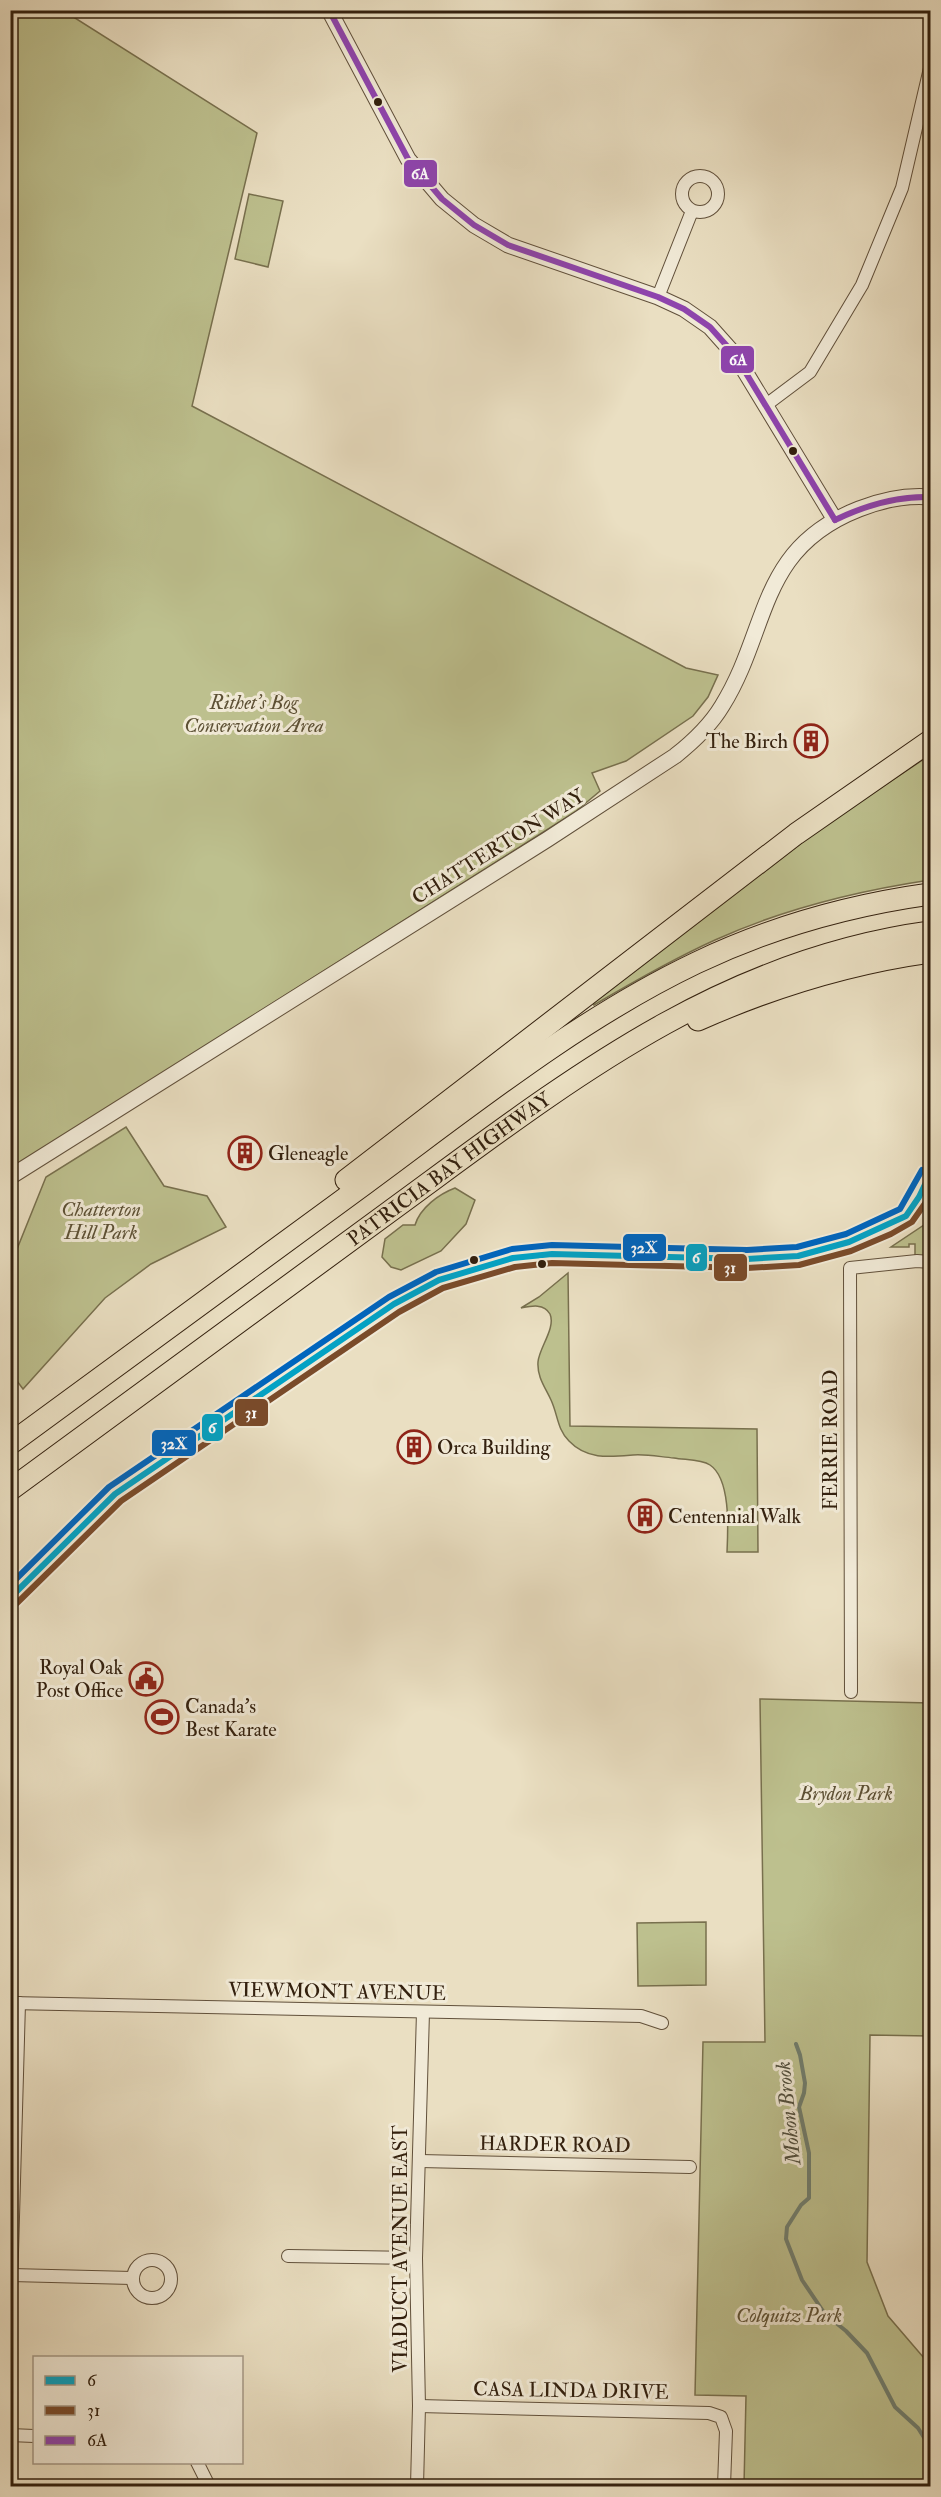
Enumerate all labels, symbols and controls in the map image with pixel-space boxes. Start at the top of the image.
unlabelled marker [372,96,384,108]
line badge: 6A [403,159,438,188]
text: 6A [411,164,430,184]
line badge: 6A [720,345,755,374]
text: 6A [729,350,748,370]
unlabelled marker [787,445,799,457]
park label: Rithet's Bog Conservation Area [184,690,324,738]
building icon: The Birch [793,723,829,759]
place label: The Birch [706,729,789,754]
street label: CHATTERTON WAY [407,782,591,910]
street label: PATRICIA BAY HIGHWAY [343,1086,557,1251]
building icon: Gleneagle [227,1135,263,1171]
place label: Gleneagle [268,1141,348,1166]
park label: Chatterton Hill Park [61,1197,141,1245]
line badge: 32X [622,1233,667,1262]
text: 32X [631,1238,658,1258]
line badge: 6 [685,1243,708,1272]
text: 6 [692,1248,702,1268]
line badge: 31 [713,1253,748,1282]
unlabelled marker [468,1254,480,1266]
unlabelled marker [536,1258,548,1270]
text: 31 [724,1258,736,1278]
street label: FERRIE ROAD [818,1369,843,1511]
line badge: 31 [234,1398,269,1427]
text: 31 [245,1403,257,1423]
line badge: 6 [201,1413,224,1442]
text: 6 [208,1418,218,1438]
line badge: 32X [151,1429,197,1457]
building icon: Orca Building [396,1429,432,1465]
text: 32X [161,1434,188,1454]
place label: Orca Building [437,1435,551,1460]
building icon: Centennial Walk [627,1498,663,1534]
place label: Centennial Walk [668,1504,801,1529]
place label: Royal Oak Post Office [36,1655,123,1703]
public building icon: Royal Oak Post Office [128,1661,164,1697]
place label: Canada's Best Karate [185,1694,277,1742]
sports icon: Canada's Best Karate [144,1699,180,1735]
park label: Brydon Park [798,1781,893,1806]
street label: VIEWMONT AVENUE [228,1977,446,2006]
water label: Mohon Brook [770,2060,808,2168]
street label: VIADUCT AVENUE EAST [388,2125,413,2373]
street label: HARDER ROAD [479,2131,631,2158]
park label: Colquitz Park [736,2303,842,2328]
legend [33,2356,243,2464]
text: 6 [87,2369,97,2392]
street label: CASA LINDA DRIVE [473,2376,669,2405]
text: 31 [87,2399,100,2422]
text: 6A [87,2429,108,2452]

